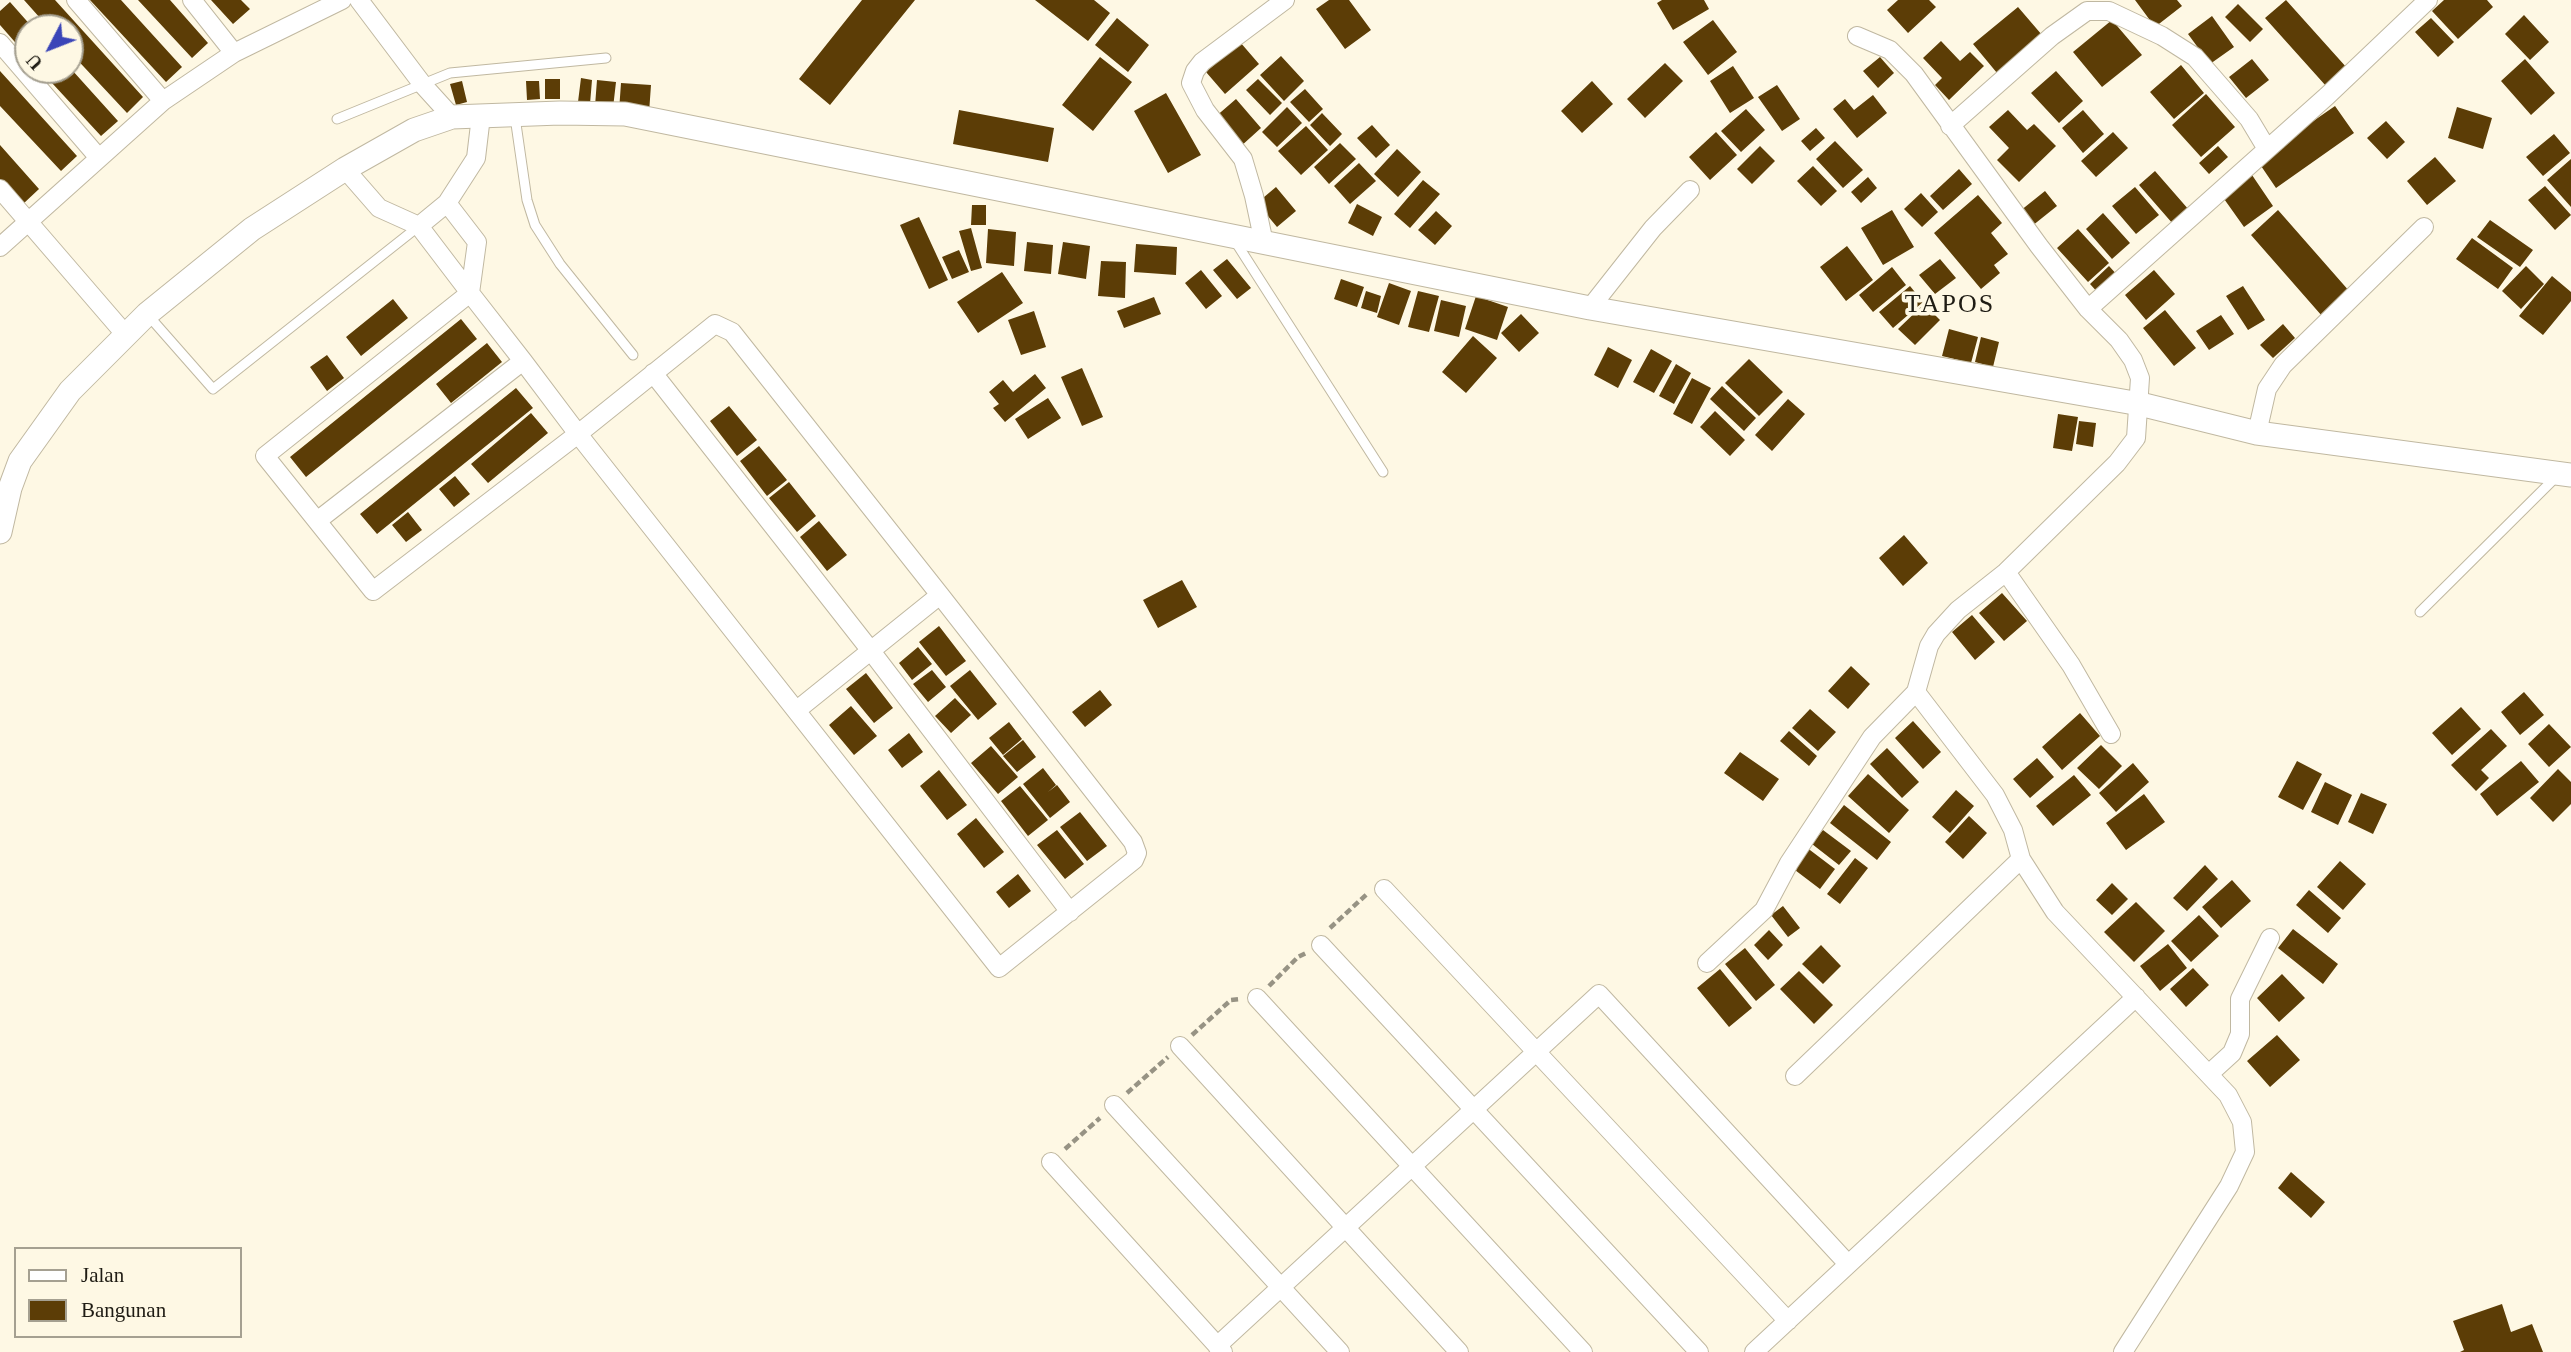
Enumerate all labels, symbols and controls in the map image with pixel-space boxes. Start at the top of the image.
north arrow [14,14,84,84]
text: U [22,50,47,74]
district label: TAPOS [1905,289,1995,321]
legend [14,1247,242,1338]
text: Jalan [81,1263,124,1287]
text: Bangunan [81,1298,166,1322]

